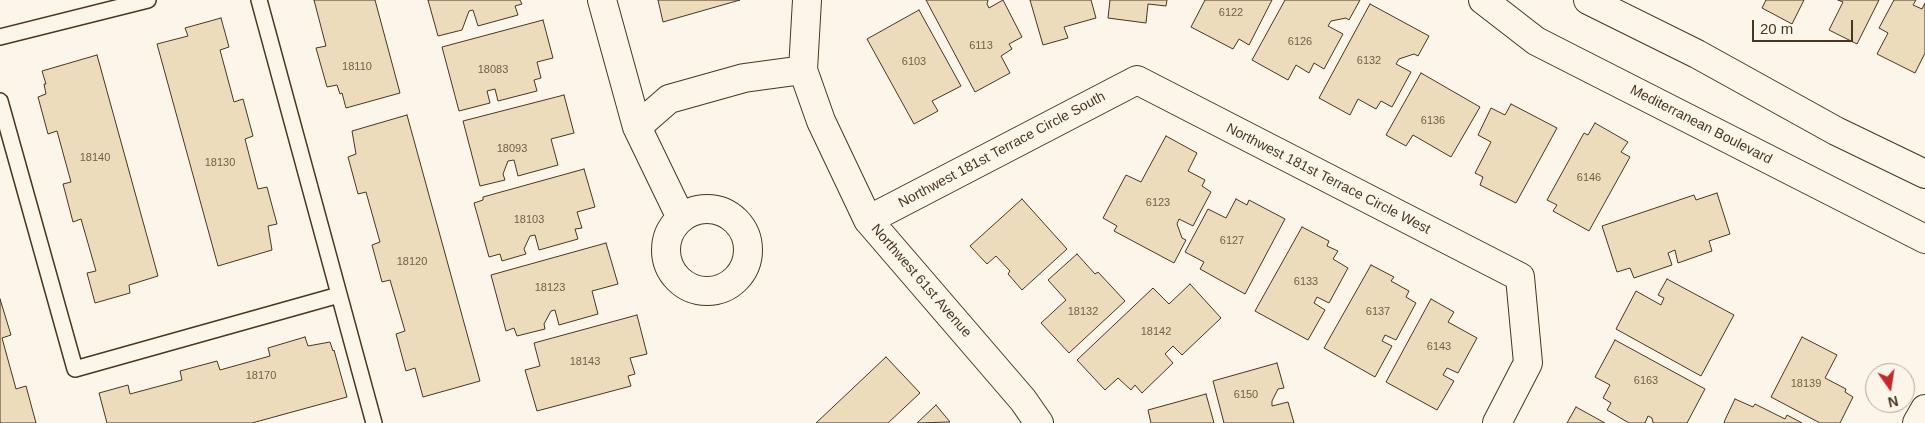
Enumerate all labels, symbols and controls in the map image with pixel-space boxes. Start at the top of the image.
house number: 6122 [1219,6,1243,20]
scale bar [1755,10,1856,42]
text: 20 m [1760,20,1793,37]
house number: 6126 [1288,35,1312,49]
house number: 6113 [969,39,993,53]
house number: 6132 [1357,54,1381,68]
house number: 6103 [902,55,926,69]
house number: 18110 [342,60,372,74]
house number: 18083 [478,63,508,77]
street label: Mediterranean Boulevard [1627,82,1775,168]
street label: Northwest 181st Terrace Circle South [896,88,1108,212]
house number: 6136 [1421,114,1445,128]
street label: Northwest 181st Terrace Circle West [1223,120,1433,238]
house number: 18093 [497,142,527,156]
house number: 18140 [80,151,110,165]
house number: 18130 [205,156,235,170]
house number: 6146 [1577,171,1601,185]
house number: 6123 [1146,196,1170,210]
house number: 18103 [514,213,544,227]
street label: Northwest 61st Avenue [867,221,975,341]
house number: 6127 [1220,234,1244,248]
house number: 18120 [397,255,427,269]
house number: 6133 [1294,275,1318,289]
house number: 18123 [535,281,565,295]
house number: 18132 [1068,305,1098,319]
house number: 6137 [1366,305,1390,319]
house number: 18142 [1141,325,1171,339]
house number: 6143 [1427,340,1451,354]
house number: 18143 [570,355,600,369]
north arrow [1865,363,1915,413]
house number: 18170 [246,369,276,383]
house number: 6163 [1634,374,1658,388]
house number: 18139 [1791,377,1821,391]
house number: 6150 [1234,388,1258,402]
text: N [1886,393,1900,411]

